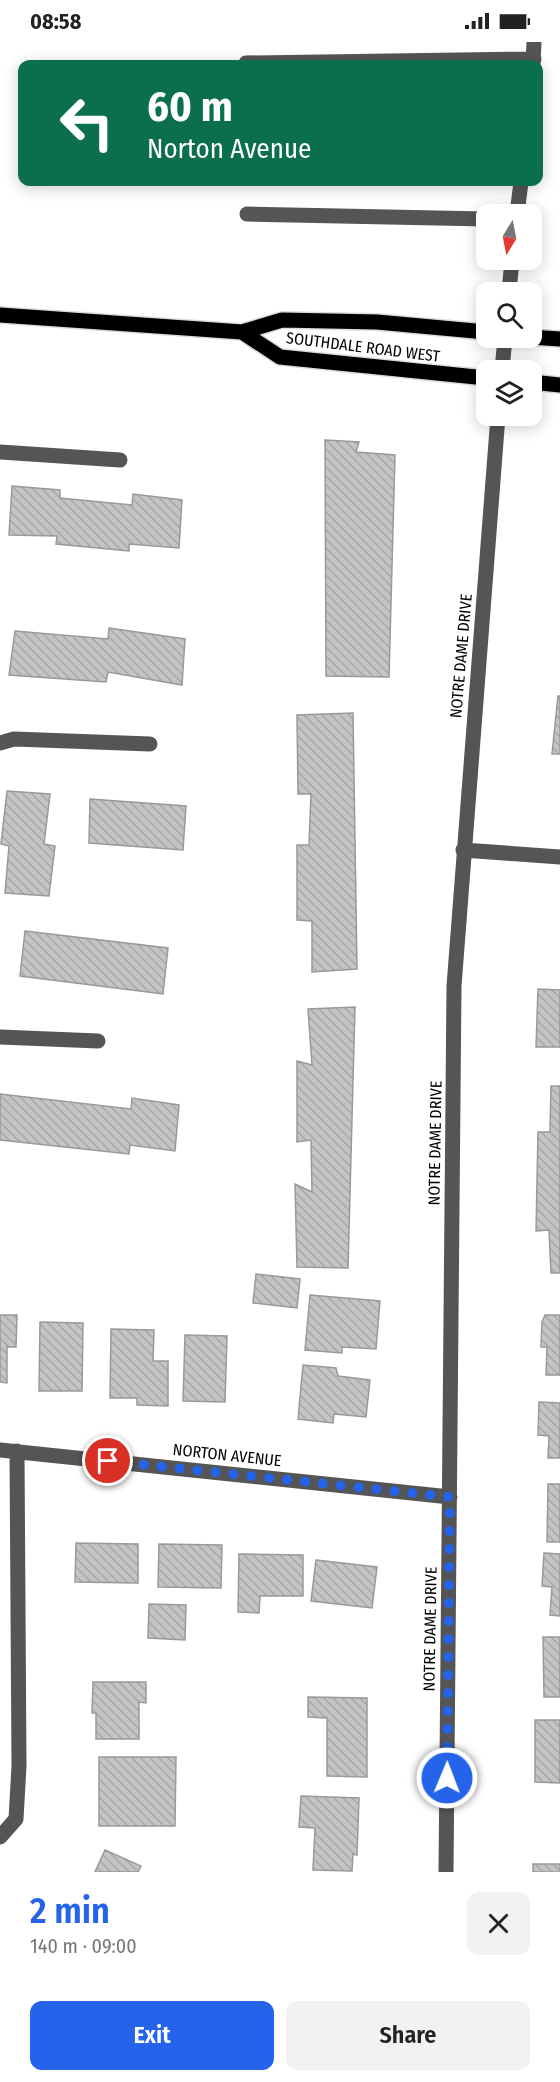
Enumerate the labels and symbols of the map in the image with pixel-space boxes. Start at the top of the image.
north arrow [476,204,542,270]
street label: SOUTHDALE ROAD WEST [285,328,441,366]
street label: NOTRE DAME DRIVE [446,593,476,719]
street label: NOTRE DAME DRIVE [424,1081,446,1205]
pin [82,1435,133,1486]
street label: NORTON AVENUE [172,1440,282,1470]
street label: NOTRE DAME DRIVE [419,1567,441,1691]
position arrow [415,1746,479,1810]

